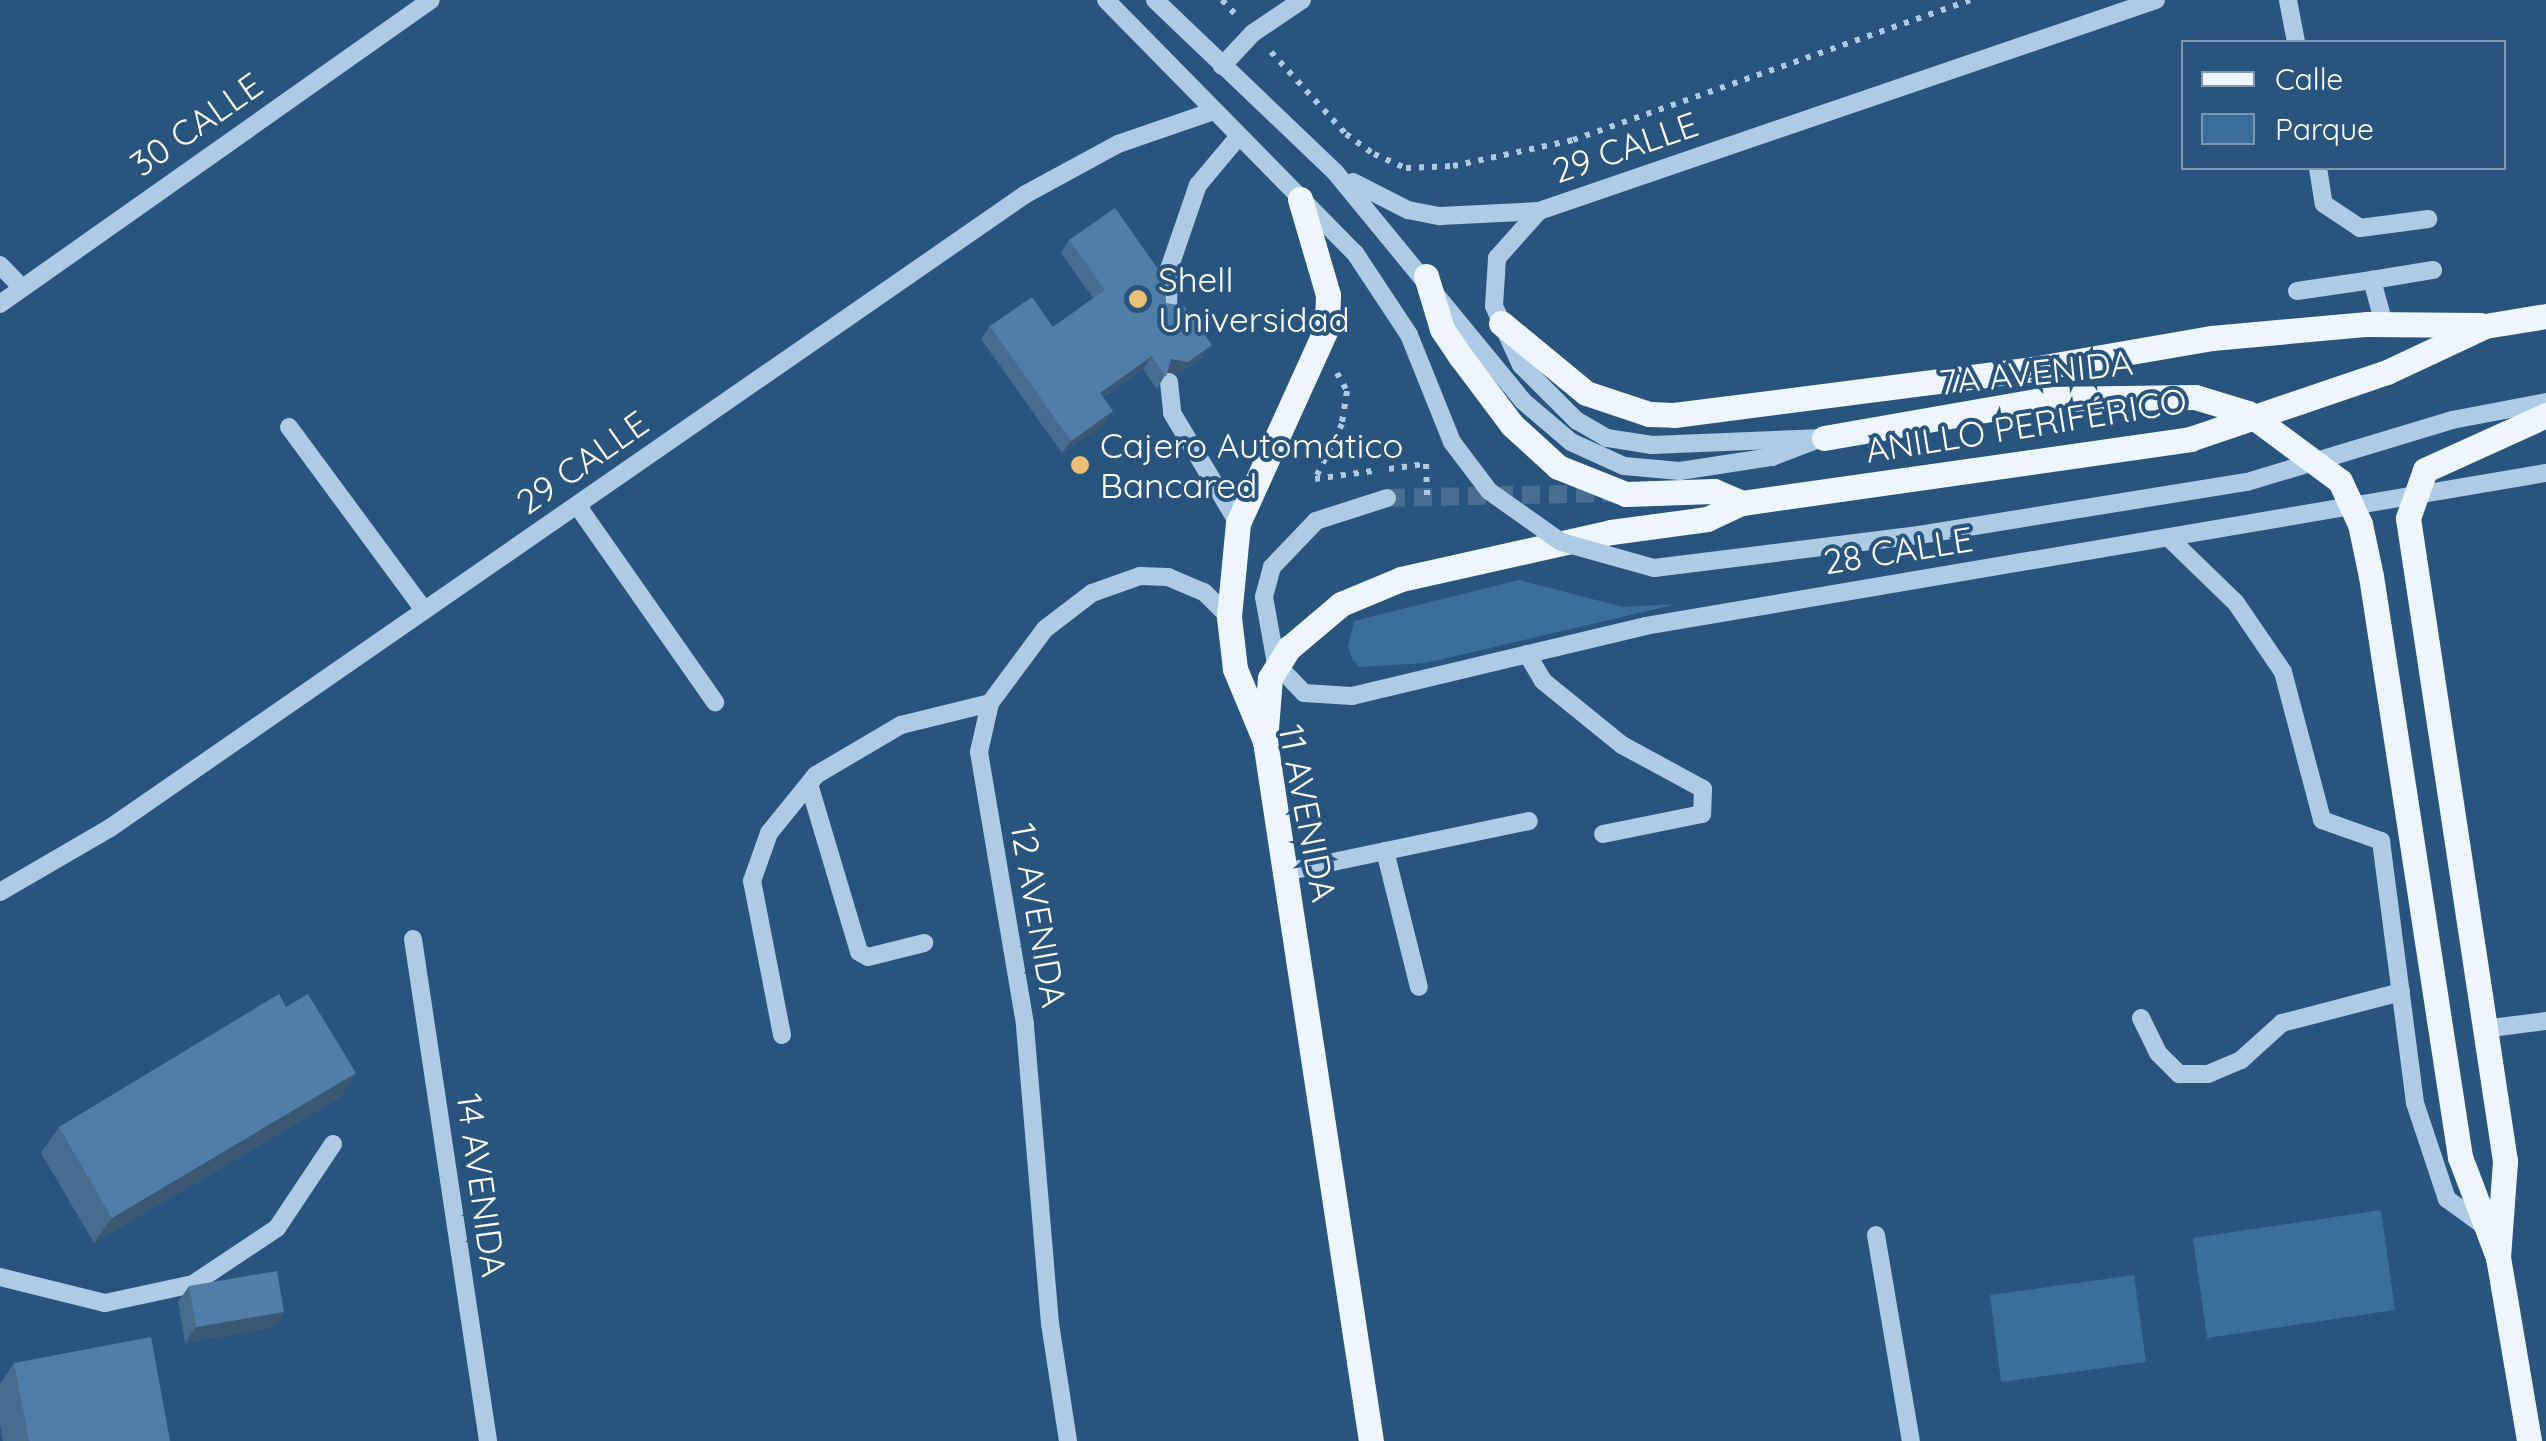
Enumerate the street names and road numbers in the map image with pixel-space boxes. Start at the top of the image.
street label: 30 CALLE [122,63,270,185]
street label: 29 CALLE [1547,103,1703,191]
street label: 7A AVENIDA [1937,341,2135,403]
street label: ANILLO PERIFÉRICO [1862,379,2190,471]
street label: 29 CALLE [508,401,656,523]
street label: 28 CALLE [1820,517,1976,583]
street label: 11 AVENIDA [1270,721,1346,905]
street label: 12 AVENIDA [1002,820,1076,1010]
street label: 14 AVENIDA [448,1091,516,1279]

